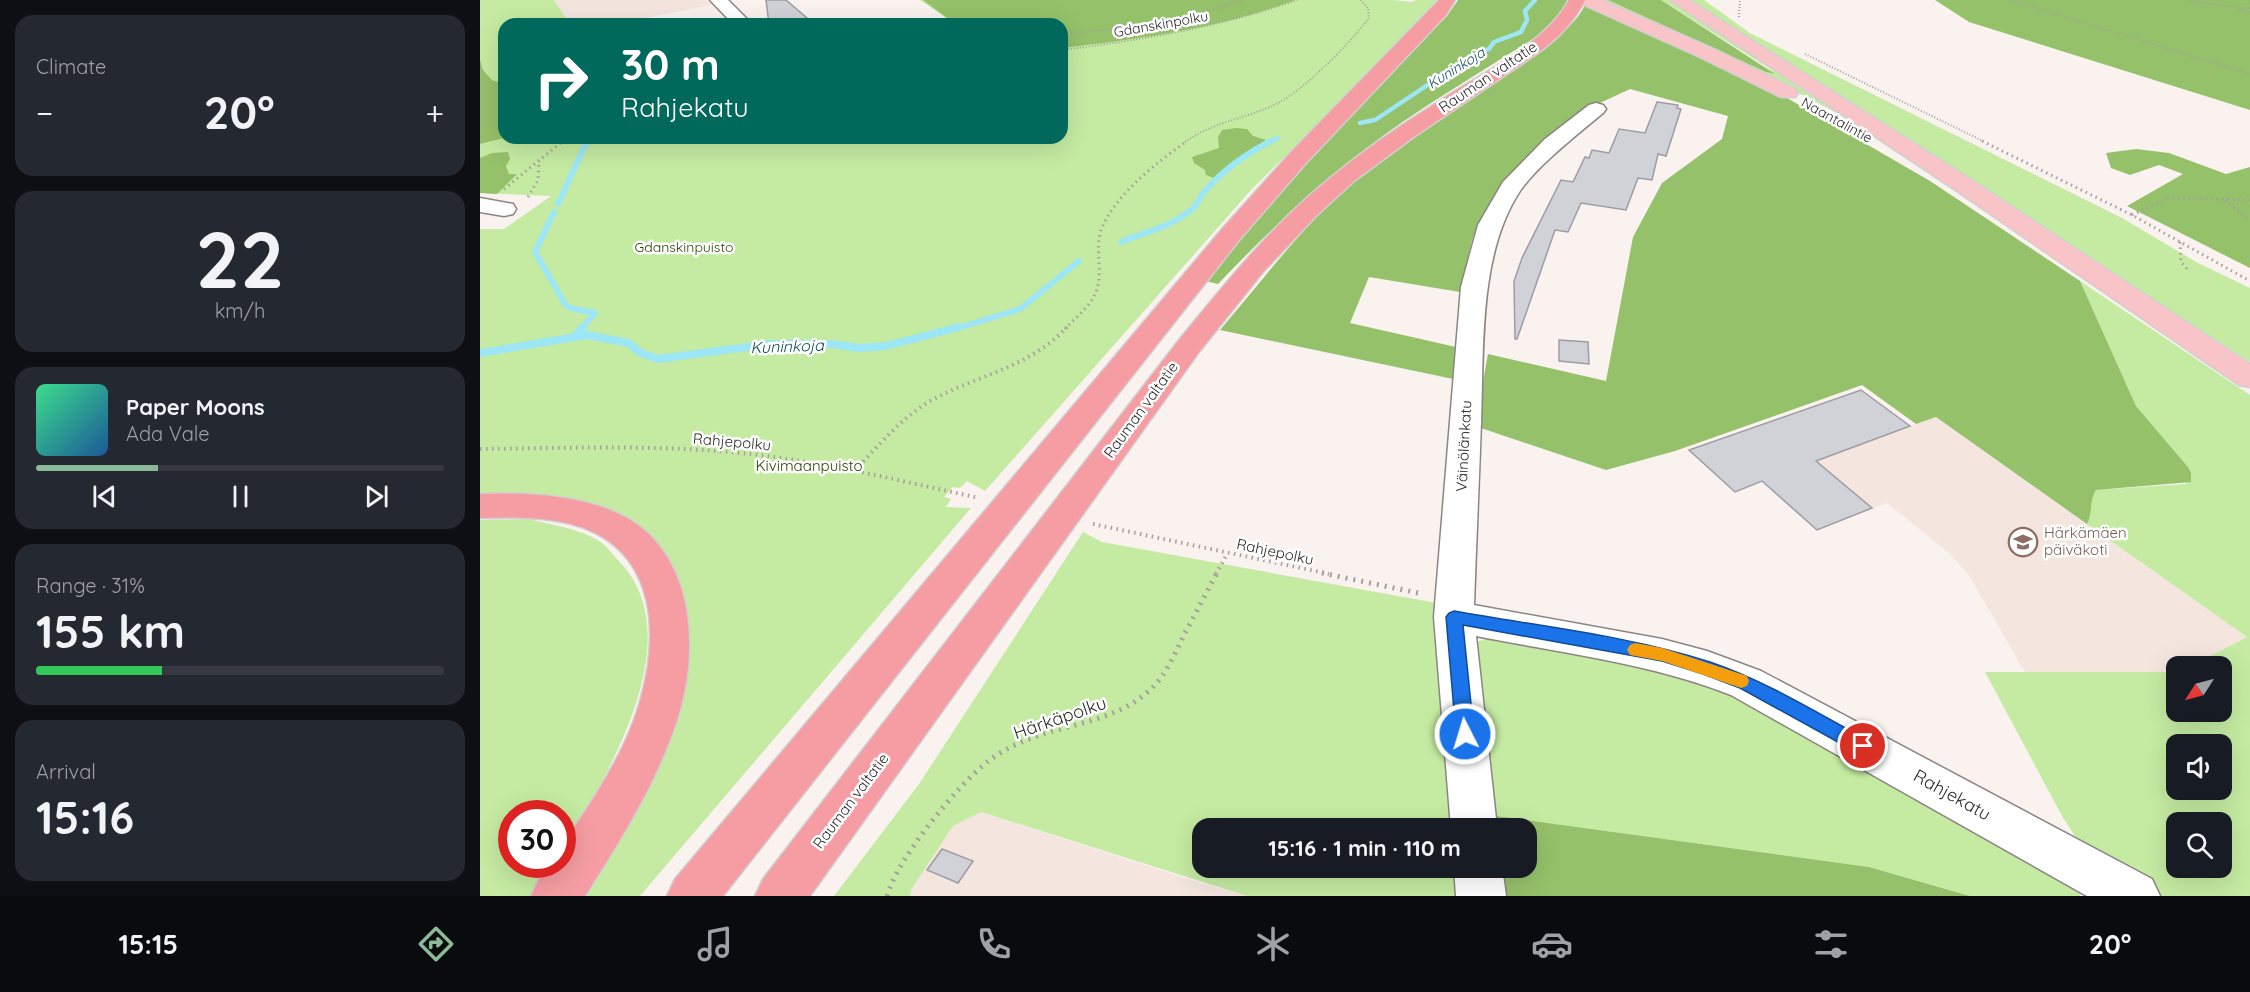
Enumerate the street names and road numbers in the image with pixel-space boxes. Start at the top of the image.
street label: Gdanskinpolku [1112,7,1210,41]
street label: Rauman valtatie [1435,37,1540,116]
street label: Naantalintie [1798,93,1876,147]
street label: Rauman valtatie [1099,358,1182,462]
street label: Väinölänkatu [1452,400,1475,492]
street label: Rahjepolku [692,429,772,454]
street label: Rahjepolku [1235,534,1315,569]
street label: Härkäpolku [1010,691,1109,744]
street label: Rauman valtatie [809,749,893,852]
street label: Rahjekatu [1909,764,1995,825]

